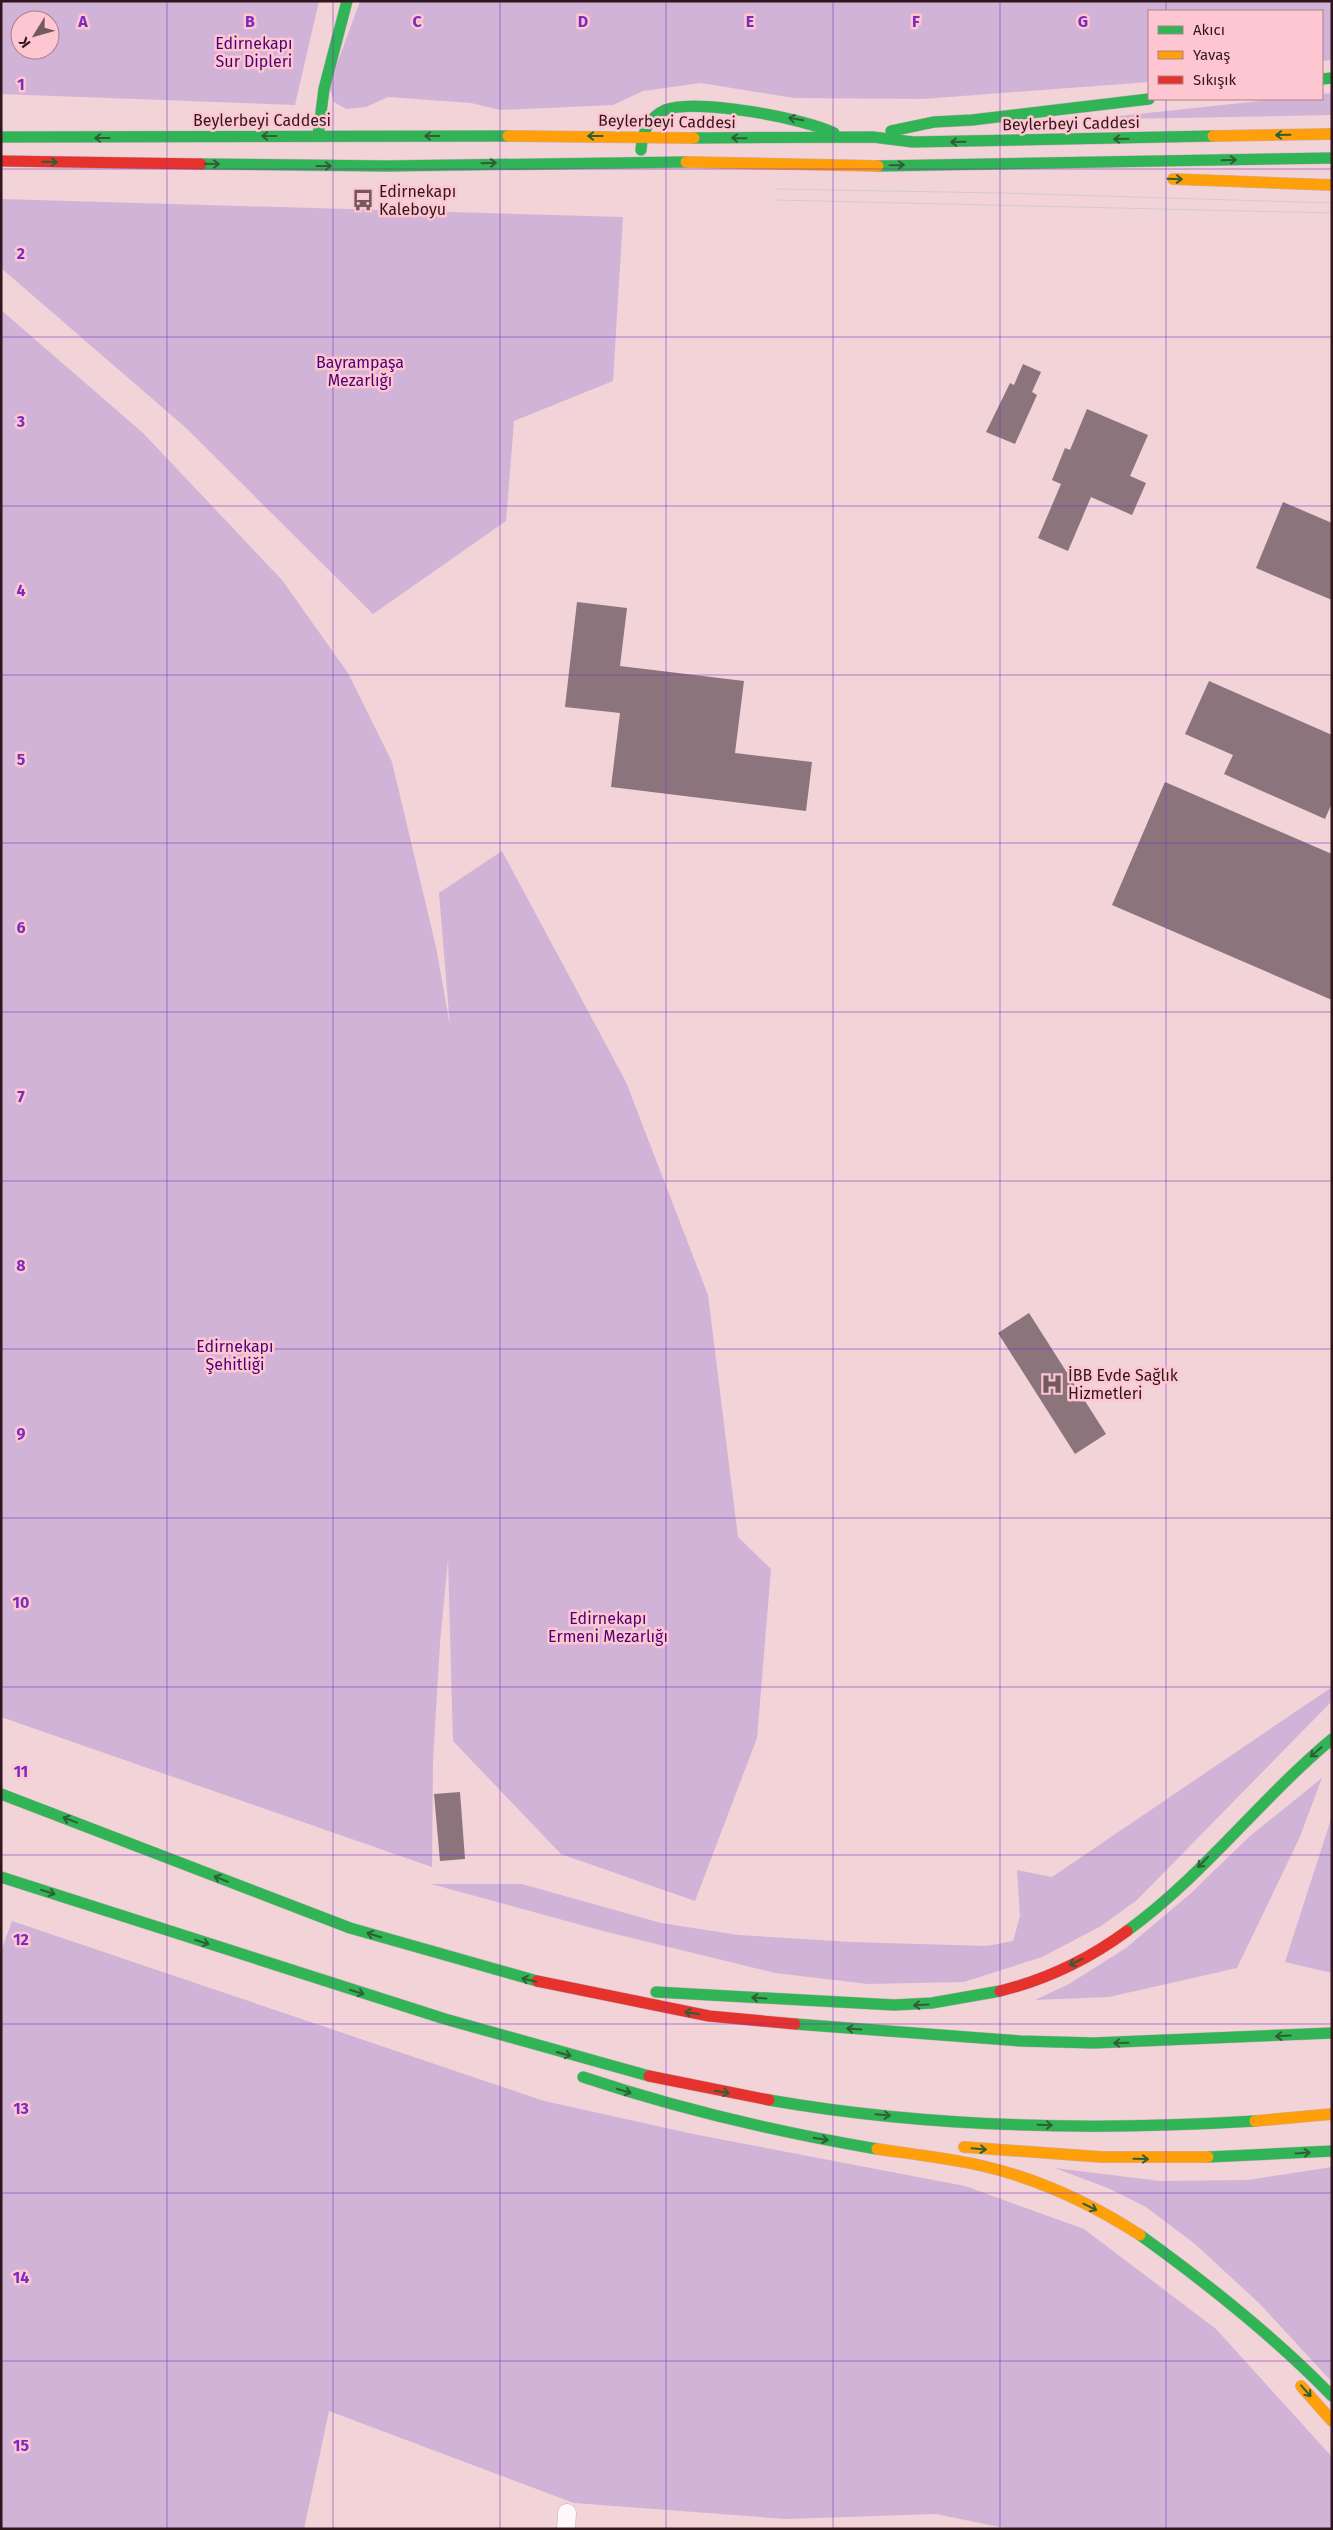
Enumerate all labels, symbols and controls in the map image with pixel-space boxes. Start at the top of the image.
north arrow [10,10,60,60]
legend [1148,10,1323,100]
text: A [77,12,88,31]
text: B [245,12,255,31]
text: C [412,12,422,31]
text: D [578,12,588,31]
text: E [746,12,754,31]
text: F [912,12,920,31]
text: G [1078,12,1088,31]
text: Akıcı [1193,21,1225,39]
text: K [15,33,34,51]
park label: Edirnekapı Sur Dipleri [215,34,293,71]
text: Yavaş [1193,46,1230,64]
text: Sıkışık [1193,71,1237,89]
text: 1 [17,75,25,94]
street label: Beylerbeyi Caddesi [193,111,331,130]
street label: Beylerbeyi Caddesi [598,111,736,132]
street label: Beylerbeyi Caddesi [1002,113,1140,134]
one-way arrow [788,114,804,124]
one-way arrow [1275,130,1292,140]
one-way arrow [262,131,278,141]
one-way arrow [424,131,440,141]
one-way arrow [587,131,603,141]
one-way arrow [94,133,110,143]
one-way arrow [731,133,748,143]
one-way arrow [1113,134,1129,143]
one-way arrow [950,137,966,147]
one-way arrow [1220,155,1237,165]
one-way arrow [42,157,58,167]
one-way arrow [480,158,496,167]
one-way arrow [204,160,220,169]
one-way arrow [889,160,905,170]
one-way arrow [316,161,332,170]
one-way arrow [1167,174,1183,184]
place label: Edirnekapı Kaleboyu [379,182,456,219]
bus stop icon: Edirnekapı Kaleboyu [350,187,376,213]
text: 2 [17,244,25,263]
park label: Bayrampaşa Mezarlığı [316,353,404,390]
text: 3 [16,412,25,431]
text: 4 [16,581,26,600]
text: 5 [17,750,26,769]
text: 6 [16,918,26,937]
text: 7 [17,1087,25,1106]
text: 8 [16,1256,26,1275]
park label: Edirnekapı Şehitliği [196,1337,274,1375]
place label: İBB Evde Sağlık Hizmetleri [1068,1365,1179,1403]
hospital icon: İBB Evde Sağlık Hizmetleri [1039,1371,1065,1397]
text: 9 [17,1424,26,1443]
text: 10 [13,1593,29,1612]
park label: Edirnekapı Ermeni Mezarlığı [548,1609,668,1646]
one-way arrow [1309,1746,1322,1758]
text: 11 [14,1762,28,1781]
one-way arrow [62,1815,78,1824]
one-way arrow [1197,1856,1209,1868]
one-way arrow [214,1874,229,1883]
one-way arrow [39,1887,55,1897]
one-way arrow [366,1929,382,1939]
text: 12 [13,1930,29,1949]
one-way arrow [194,1937,210,1947]
one-way arrow [1069,1957,1084,1967]
one-way arrow [522,1975,538,1984]
one-way arrow [349,1988,364,1997]
one-way arrow [751,1993,767,2002]
one-way arrow [913,2000,929,2009]
one-way arrow [684,2008,700,2018]
one-way arrow [846,2024,862,2034]
one-way arrow [1275,2032,1291,2041]
one-way arrow [1113,2038,1130,2048]
one-way arrow [556,2050,572,2060]
one-way arrow [616,2087,631,2096]
one-way arrow [714,2087,730,2097]
text: 13 [13,2099,29,2118]
one-way arrow [875,2110,891,2120]
one-way arrow [1037,2121,1053,2130]
one-way arrow [812,2134,828,2144]
one-way arrow [971,2144,987,2154]
one-way arrow [1295,2148,1311,2158]
one-way arrow [1132,2154,1149,2164]
one-way arrow [1082,2202,1097,2212]
text: 14 [13,2268,29,2287]
one-way arrow [1300,2385,1312,2398]
text: 15 [13,2436,29,2455]

